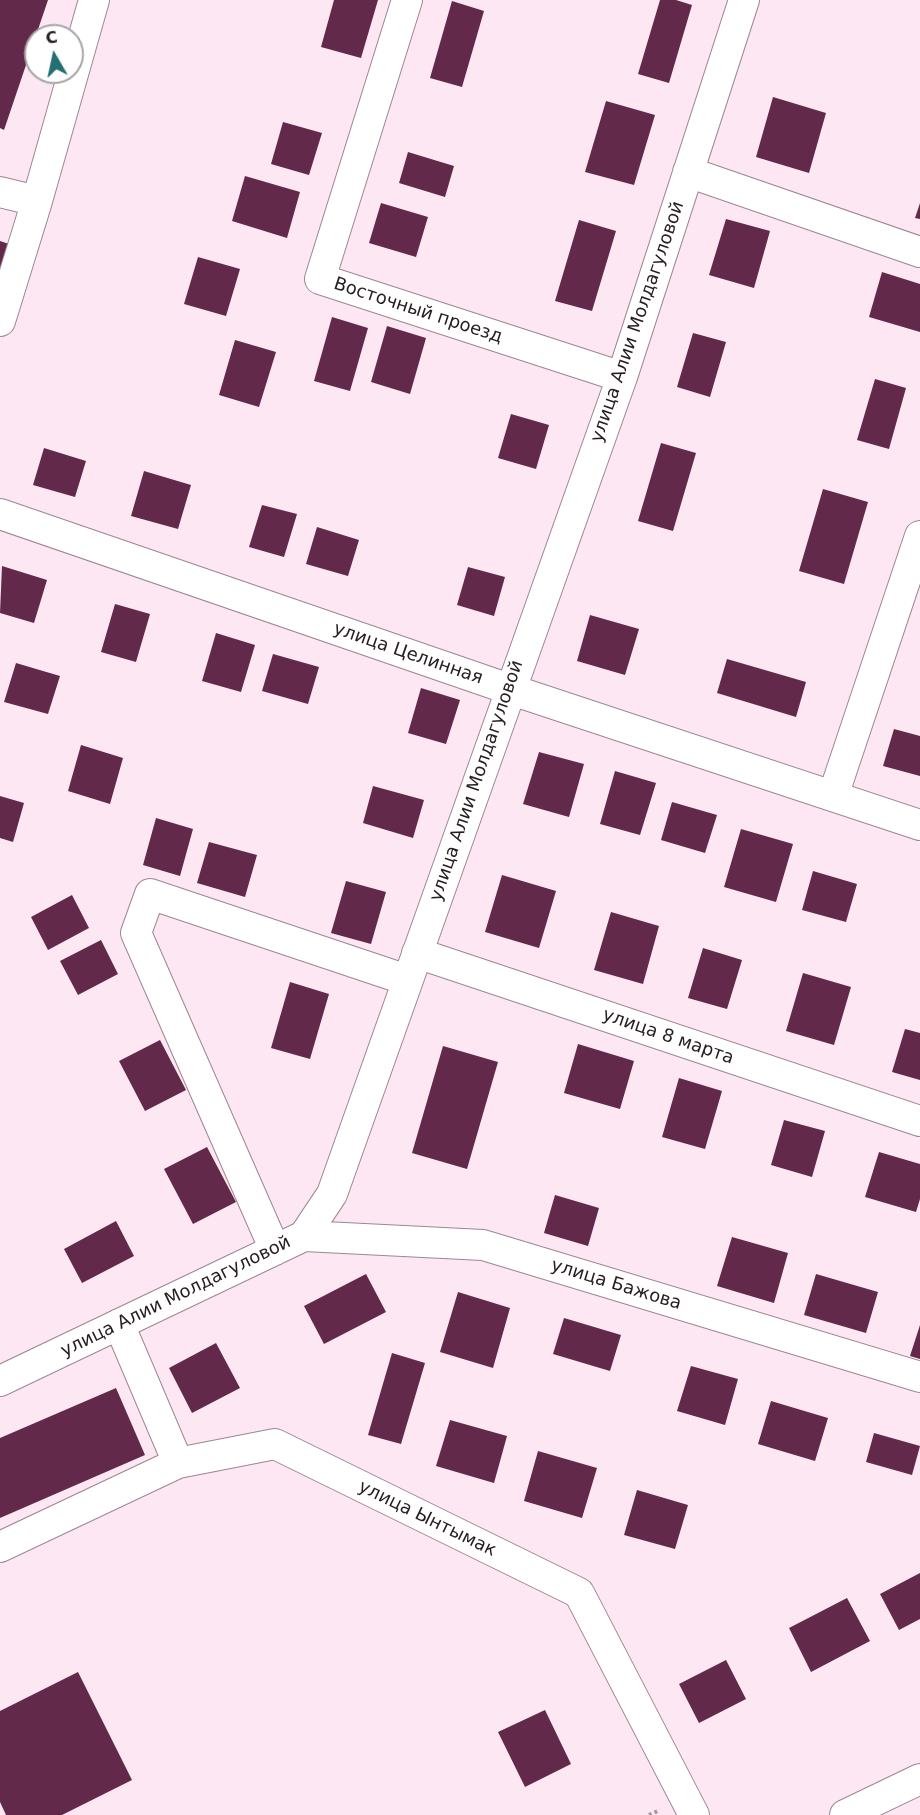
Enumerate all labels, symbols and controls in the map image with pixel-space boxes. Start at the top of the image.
north arrow [24,24,84,84]
text: С [44,27,59,48]
street label: улица Алии Молдагуловой [587,199,689,445]
street label: Восточный проезд [331,274,505,348]
street label: улица Целинная [330,618,486,690]
street label: улица Алии Молдагуловой [426,658,528,904]
street label: улица 8 марта [599,1004,737,1070]
street label: улица Алии Молдагуловой [57,1232,295,1362]
street label: улица Бажова [548,1255,684,1315]
street label: улица Ынтымак [355,1476,499,1562]

